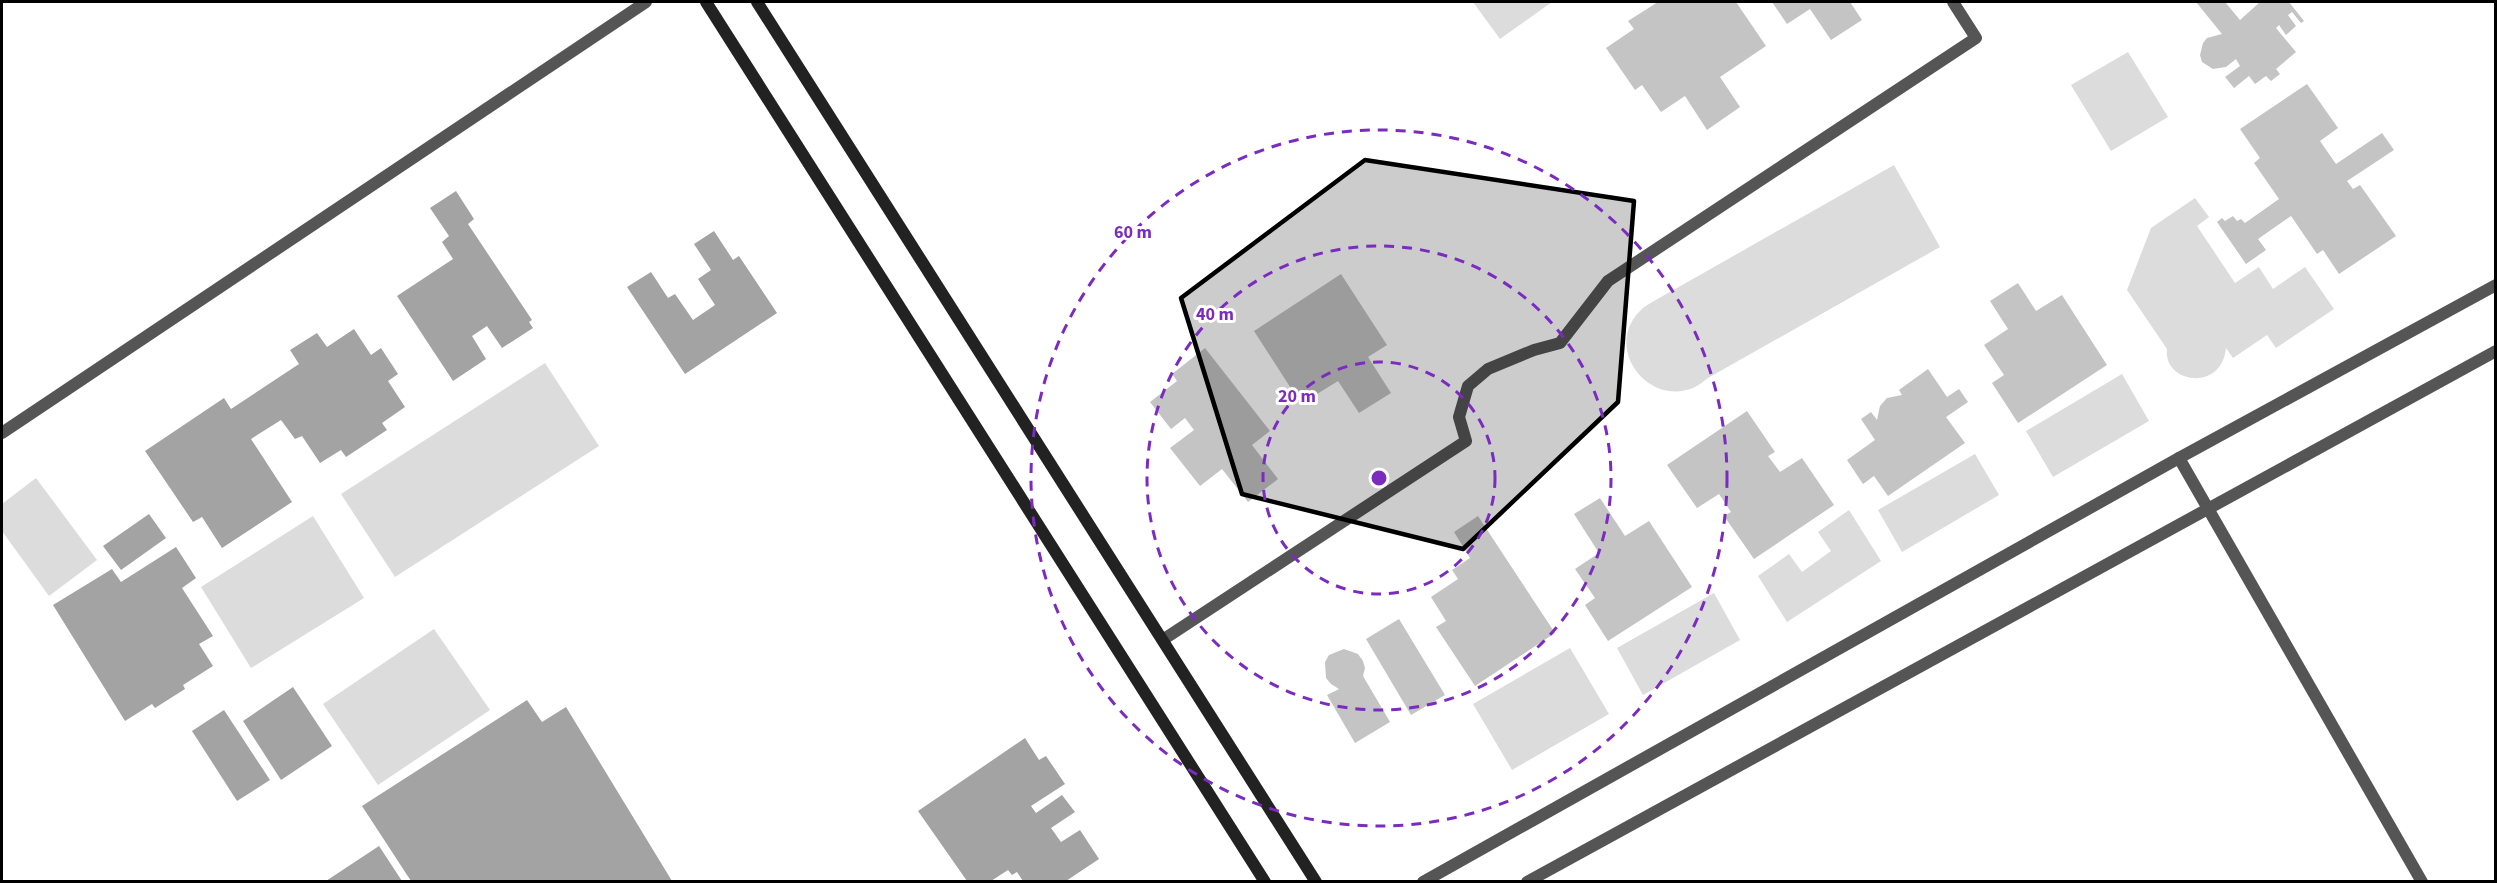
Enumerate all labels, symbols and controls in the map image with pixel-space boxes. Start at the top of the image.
text: 60 m [1114,220,1152,245]
text: 40 m [1196,302,1234,327]
text: 20 m [1278,384,1316,409]
centre of rings [1369,468,1389,488]

